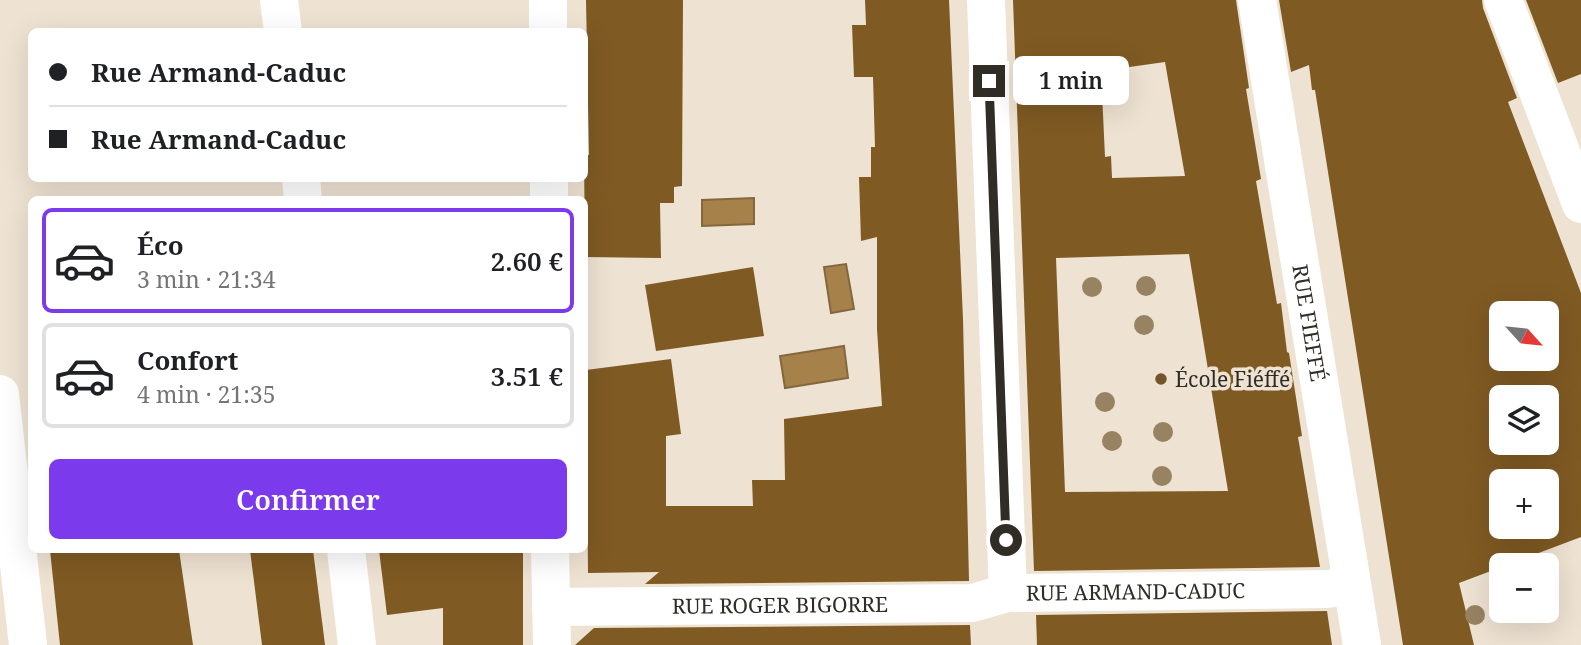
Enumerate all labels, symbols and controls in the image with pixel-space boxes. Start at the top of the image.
text: Rue Armand-Caduc [91,54,346,90]
callout: 1 min [1014,56,1129,106]
text: 1 min [1039,64,1103,96]
route end [973,65,1005,97]
text: Rue Armand-Caduc [91,121,346,157]
text: Éco [137,227,184,263]
icon: car [53,229,116,292]
text: 2.60 € [491,243,563,279]
street label: RUE FIEFFÉ [1286,262,1333,383]
text: 3 min · 21:34 [137,263,275,295]
north arrow [1489,301,1559,371]
map controls [1489,301,1559,623]
text: Confort [137,342,238,378]
icon: car [53,344,116,407]
text: 3.51 € [491,358,563,394]
place label: École Fiéffé [1175,365,1290,393]
marker: École Fiéffé [1153,371,1169,387]
text: 4 min · 21:35 [137,378,275,410]
button: layers [1489,385,1559,455]
button: Confirmer [49,459,567,539]
button: + [1489,469,1559,539]
route start [990,524,1022,556]
button: − [1489,553,1559,623]
street label: RUE ARMAND-CADUC [1026,576,1245,607]
street label: RUE ROGER BIGORRE [672,590,888,620]

